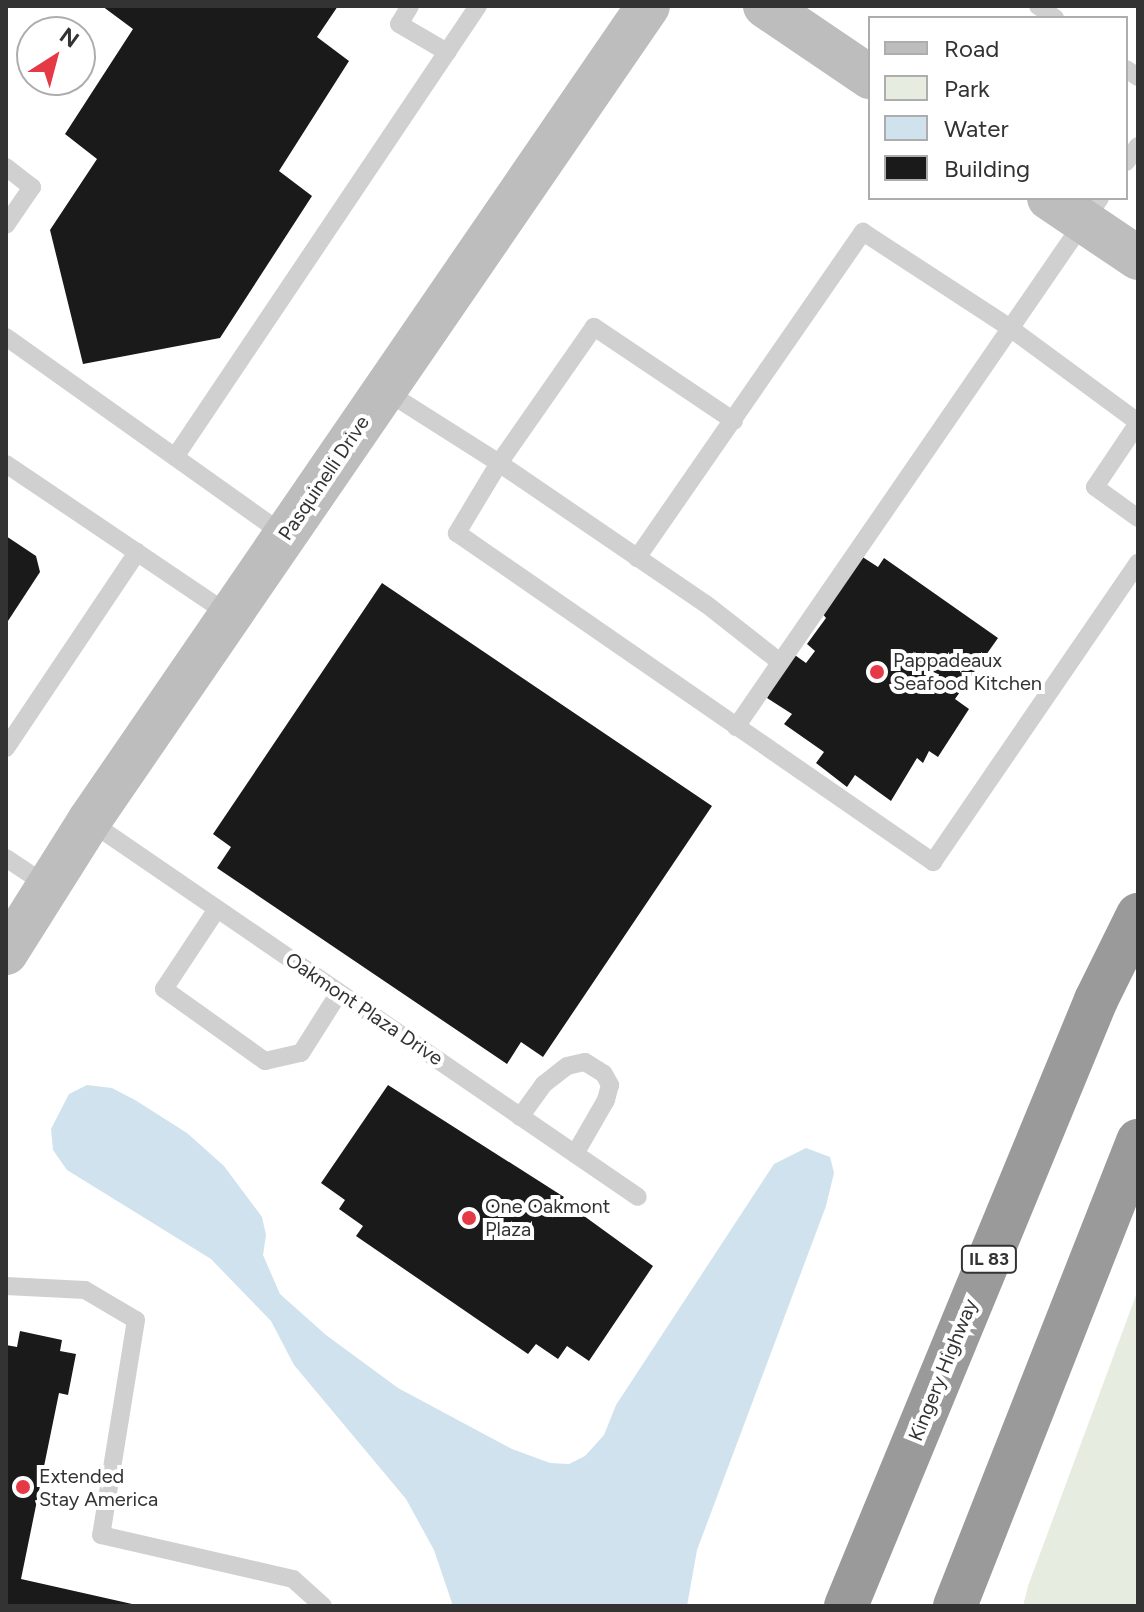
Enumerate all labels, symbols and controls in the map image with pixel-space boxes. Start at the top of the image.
north arrow [16,16,96,96]
legend [868,16,1128,200]
text: N [54,22,84,54]
text: Road [944,34,999,63]
text: Park [944,74,990,103]
text: Water [944,114,1009,143]
text: Building [944,154,1030,183]
street label: Pasquinelli Drive [274,411,374,545]
place label: Pappadeaux Seafood Kitchen [893,648,1042,695]
marker: Pappadeaux Seafood Kitchen [868,663,886,681]
street label: Oakmont Plaza Drive [281,947,447,1071]
place label: One Oakmont Plaza [485,1194,610,1241]
marker: One Oakmont Plaza [460,1209,478,1227]
road number: IL 83 [959,1245,1019,1273]
street label: Kingery Highway [904,1295,982,1445]
place label: Extended Stay America [39,1464,158,1511]
marker: Extended Stay America [14,1478,32,1496]

